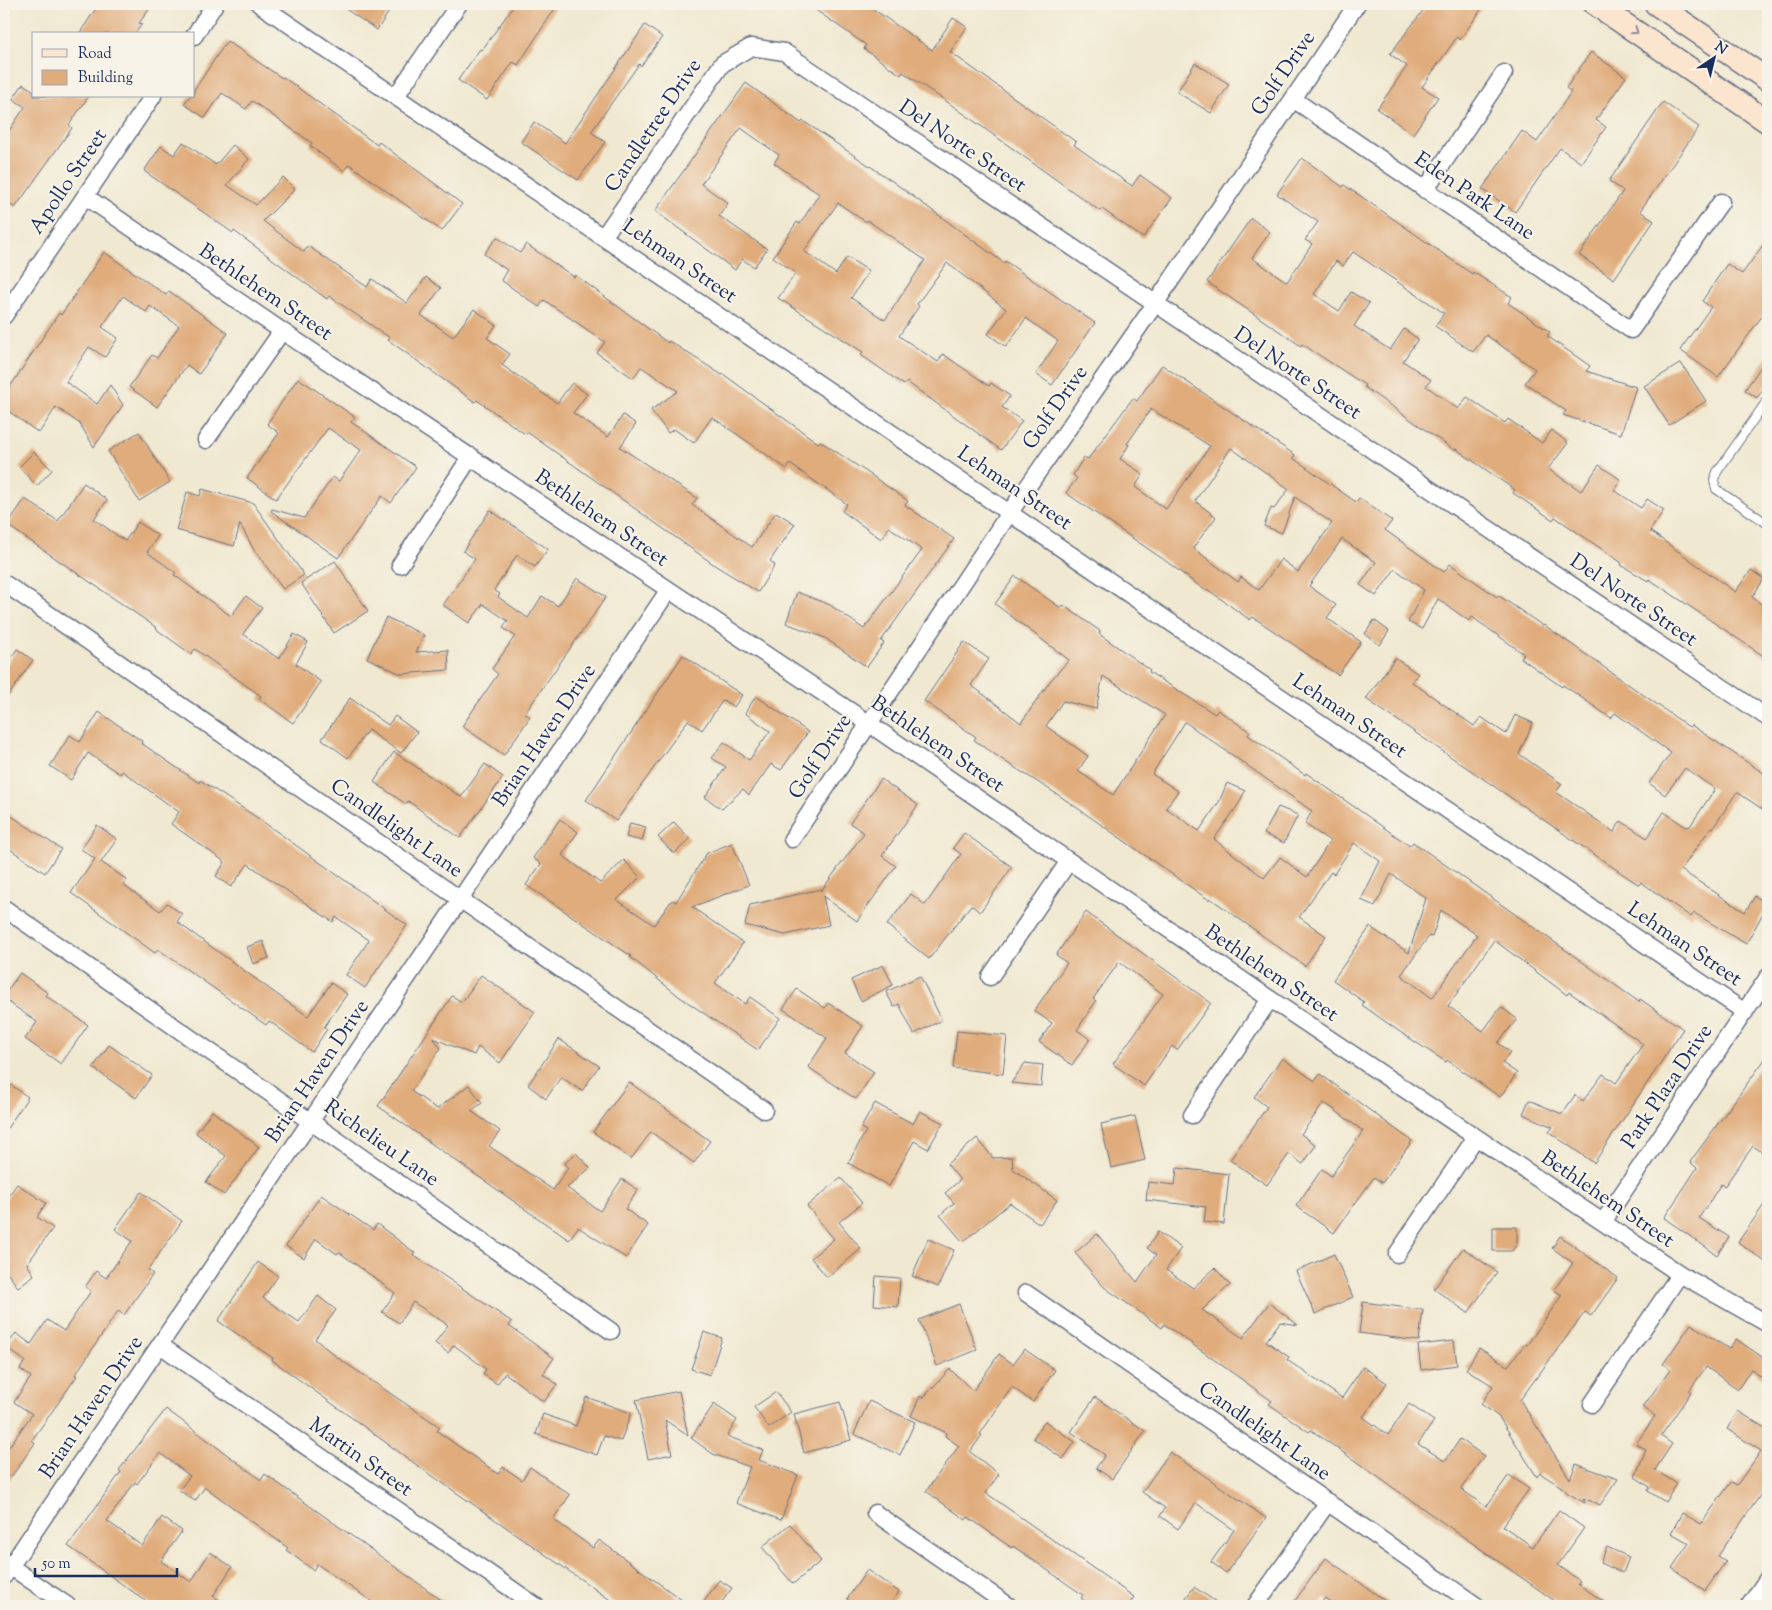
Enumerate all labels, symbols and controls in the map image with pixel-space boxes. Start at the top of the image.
one-way arrow [1629,25,1639,34]
street label: Golf Drive [1245,26,1323,122]
legend [32,32,195,98]
north arrow [1690,32,1740,82]
text: N [1710,38,1731,60]
text: Road [78,44,112,65]
street label: Candletree Drive [598,53,710,199]
text: Building [78,68,133,89]
street label: Del Norte Street [892,93,1032,201]
street label: Apollo Street [23,123,115,241]
street label: Eden Park Lane [1408,145,1540,249]
street label: Lehman Street [616,212,742,312]
street label: Bethlehem Street [192,237,338,349]
street label: Del Norte Street [1227,320,1367,428]
street label: Golf Drive [1016,360,1096,456]
street label: Lehman Street [951,439,1077,539]
street label: Bethlehem Street [528,463,674,575]
street label: Del Norte Street [1563,547,1703,655]
street label: Brian Haven Drive [486,658,604,814]
street label: Lehman Street [1286,667,1412,767]
street label: Bethlehem Street [864,689,1010,801]
street label: Golf Drive [782,708,860,806]
street label: Candlelight Lane [324,772,468,886]
street label: Lehman Street [1621,895,1747,995]
street label: Bethlehem Street [1198,918,1344,1030]
street label: Brian Haven Drive [259,994,377,1150]
street label: Park Plaza Drive [1615,1019,1721,1155]
street label: Richelieu Lane [317,1093,445,1195]
street label: Bethlehem Street [1534,1144,1680,1256]
street label: Brian Haven Drive [33,1330,151,1486]
street label: Candlelight Lane [1192,1375,1336,1489]
street label: Martin Street [302,1411,418,1505]
scale bar [35,1545,178,1577]
text: 50 m [41,1554,71,1575]

